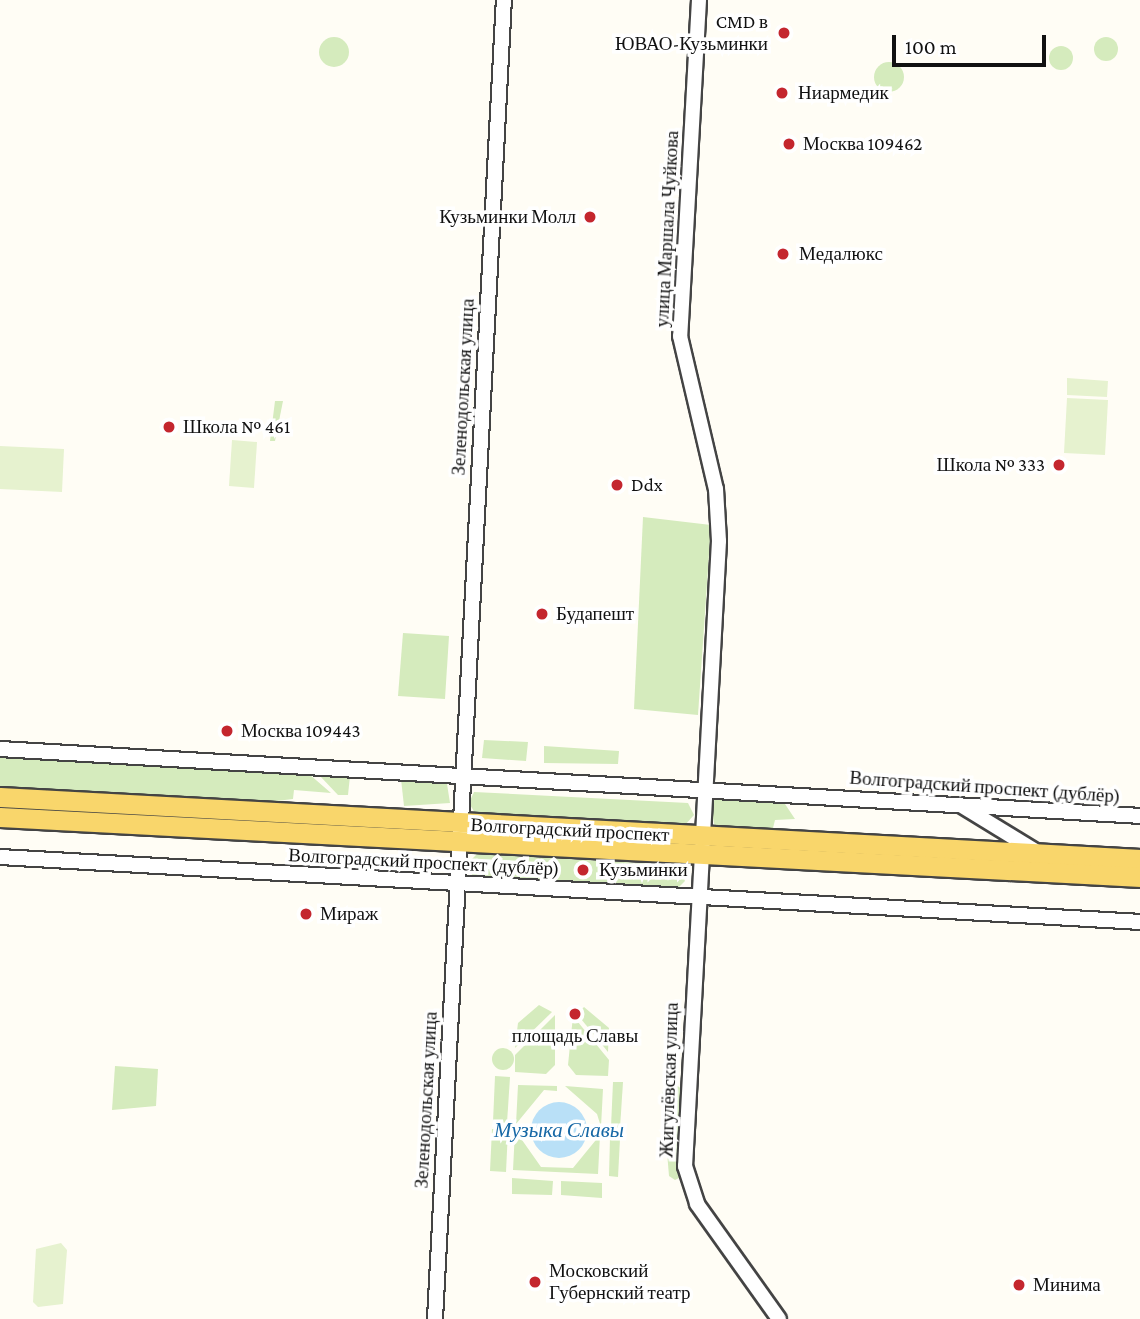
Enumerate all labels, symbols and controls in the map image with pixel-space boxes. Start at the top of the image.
place label: CMD в ЮВАО-Кузьминки [615,11,768,55]
scale bar [895,21,1049,65]
marker: CMD в ЮВАО-Кузьминки [774,23,794,43]
text: 100 m [905,35,957,59]
place label: Ниармедик [798,82,889,104]
marker: Ниармедик [772,83,792,103]
street label: улица Маршала Чуйкова [650,130,684,328]
place label: Москва 109462 [803,133,922,155]
marker: Москва 109462 [781,136,797,152]
place label: Кузьминки Молл [439,206,576,228]
marker: Кузьминки Молл [582,209,598,225]
place label: Медалюкс [799,243,883,265]
marker: Медалюкс [773,244,793,264]
street label: Зеленодольская улица [447,298,479,476]
place label: Школа № 461 [183,416,290,438]
marker: Школа № 461 [161,419,177,435]
place label: Школа № 333 [936,454,1045,476]
marker: Школа № 333 [1051,457,1067,473]
place label: Ddx [631,474,663,496]
marker: Ddx [609,477,625,493]
place label: Будапешт [556,603,634,625]
marker: Будапешт [534,606,550,622]
place label: Москва 109443 [241,720,361,742]
marker: Москва 109443 [219,723,235,739]
street label: Волгоградский проспект (дублёр) [849,766,1121,808]
street label: Волгоградский проспект [470,813,670,847]
street label: Волгоградский проспект (дублёр) [288,844,560,880]
place label: Кузьминки [599,859,688,881]
marker: Кузьминки [573,860,593,880]
place label: Мираж [320,903,378,925]
marker: Мираж [298,906,314,922]
street label: Жигулёвская улица [655,1002,683,1158]
marker: площадь Славы [567,1006,583,1022]
street label: Зеленодольская улица [410,1011,442,1189]
place label: площадь Славы [512,1025,638,1047]
water label: Музыка Славы [494,1117,624,1143]
place label: Московский Губернский театр [549,1260,691,1304]
marker: Московский Губернский театр [527,1274,543,1290]
place label: Минима [1033,1274,1101,1296]
marker: Минима [1011,1277,1027,1293]

